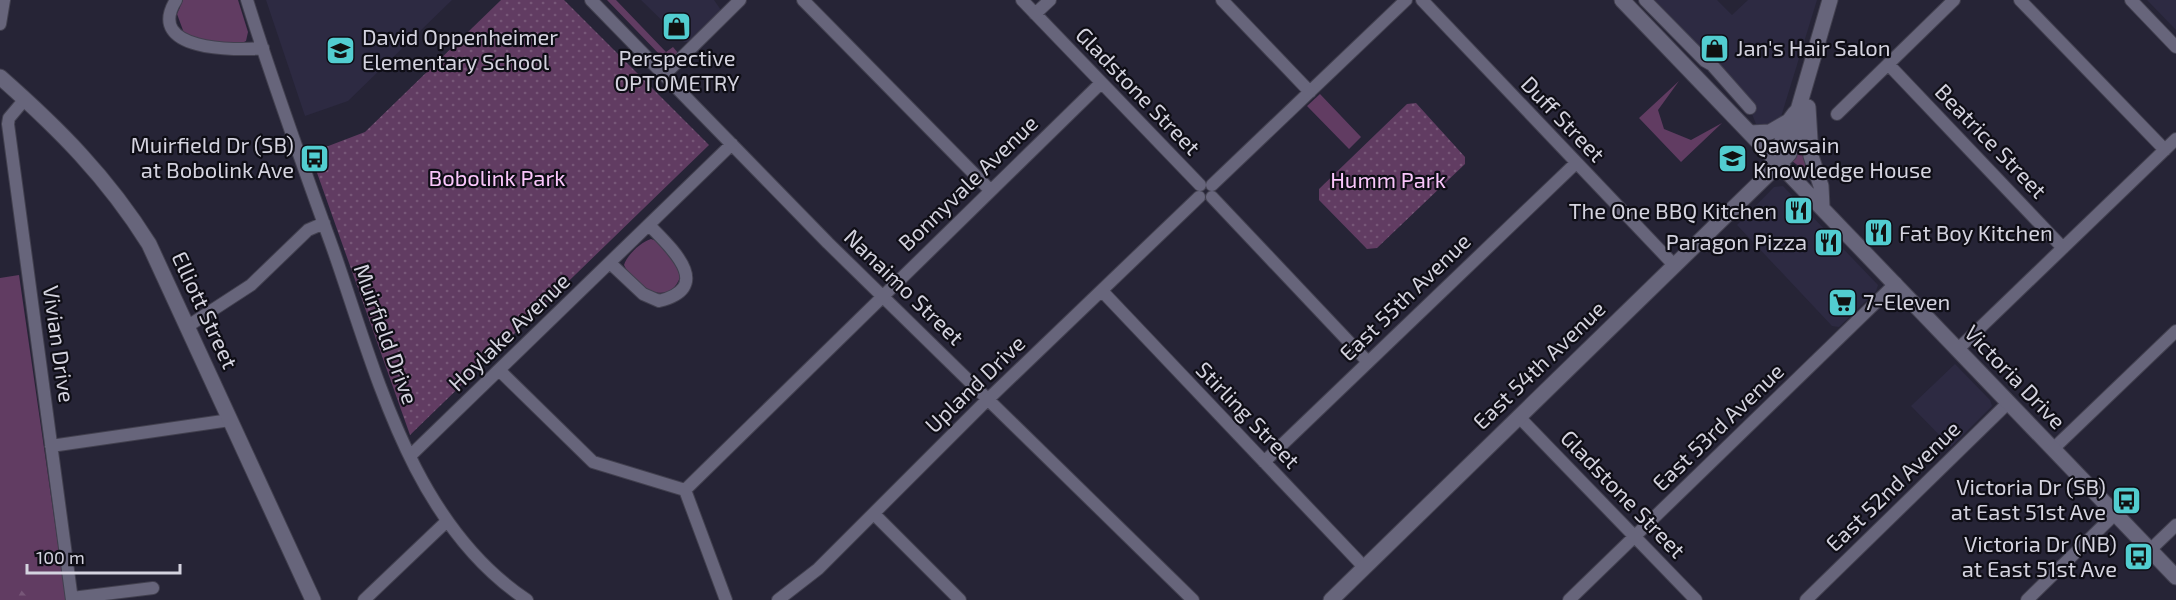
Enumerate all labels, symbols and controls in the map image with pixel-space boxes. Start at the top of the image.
shop icon: Perspective OPTOMETRY [661,10,693,42]
street label: Gladstone Street [1071,21,1206,160]
place label: David Oppenheimer Elementary School [362,23,558,74]
shop icon: Jan's Hair Salon [1699,32,1731,64]
school or university icon: David Oppenheimer Elementary School [325,34,357,66]
place label: Jan's Hair Salon [1736,34,1891,60]
place label: Perspective OPTOMETRY [614,44,740,95]
street label: Duff Street [1517,70,1611,166]
street label: Beatrice Street [1931,78,2053,203]
street label: Bonnyvale Avenue [892,109,1042,255]
place label: Muirfield Dr (SB) at Bobolink Ave [131,131,294,182]
place label: Qawsain Knowledge House [1753,131,1932,182]
bus stop icon: Muirfield Dr (SB) at Bobolink Ave [299,142,331,174]
school or university icon: Qawsain Knowledge House [1716,142,1748,174]
park label: Bobolink Park [429,164,565,190]
park label: Humm Park [1330,166,1446,192]
restaurant icon: The One BBQ Kitchen [1782,195,1814,227]
place label: The One BBQ Kitchen [1569,197,1777,224]
restaurant icon: Fat Boy Kitchen [1862,217,1894,249]
place label: Fat Boy Kitchen [1899,219,2053,245]
street label: Nanaimo Street [840,223,970,350]
restaurant icon: Paragon Pizza [1812,226,1844,258]
street label: East 55th Avenue [1334,227,1475,365]
place label: Paragon Pizza [1666,228,1807,254]
street label: Elliott Street [167,247,244,372]
street label: Muirfield Drive [349,260,424,407]
street label: Hoylake Avenue [442,267,574,396]
street label: Vivian Drive [39,284,81,404]
supermarket icon: 7-Eleven [1826,286,1858,318]
place label: 7-Eleven [1863,288,1950,314]
street label: East 54th Avenue [1467,295,1610,434]
street label: Victoria Drive [1960,319,2072,434]
street label: Upland Drive [919,329,1030,437]
street label: Stirling Street [1191,356,1306,473]
street label: East 53rd Avenue [1646,357,1788,495]
street label: East 52nd Avenue [1820,415,1965,556]
street label: Gladstone Street [1556,424,1691,563]
place label: Victoria Dr (SB) at East 51st Ave [1951,473,2106,524]
bus stop icon: Victoria Dr (SB) at East 51st Ave [2111,484,2143,516]
place label: Victoria Dr (NB) at East 51st Ave [1962,530,2117,581]
scale bar [27,537,180,575]
bus stop icon: Victoria Dr (NB) at East 51st Ave [2122,541,2154,573]
text: 100 m [36,546,85,568]

